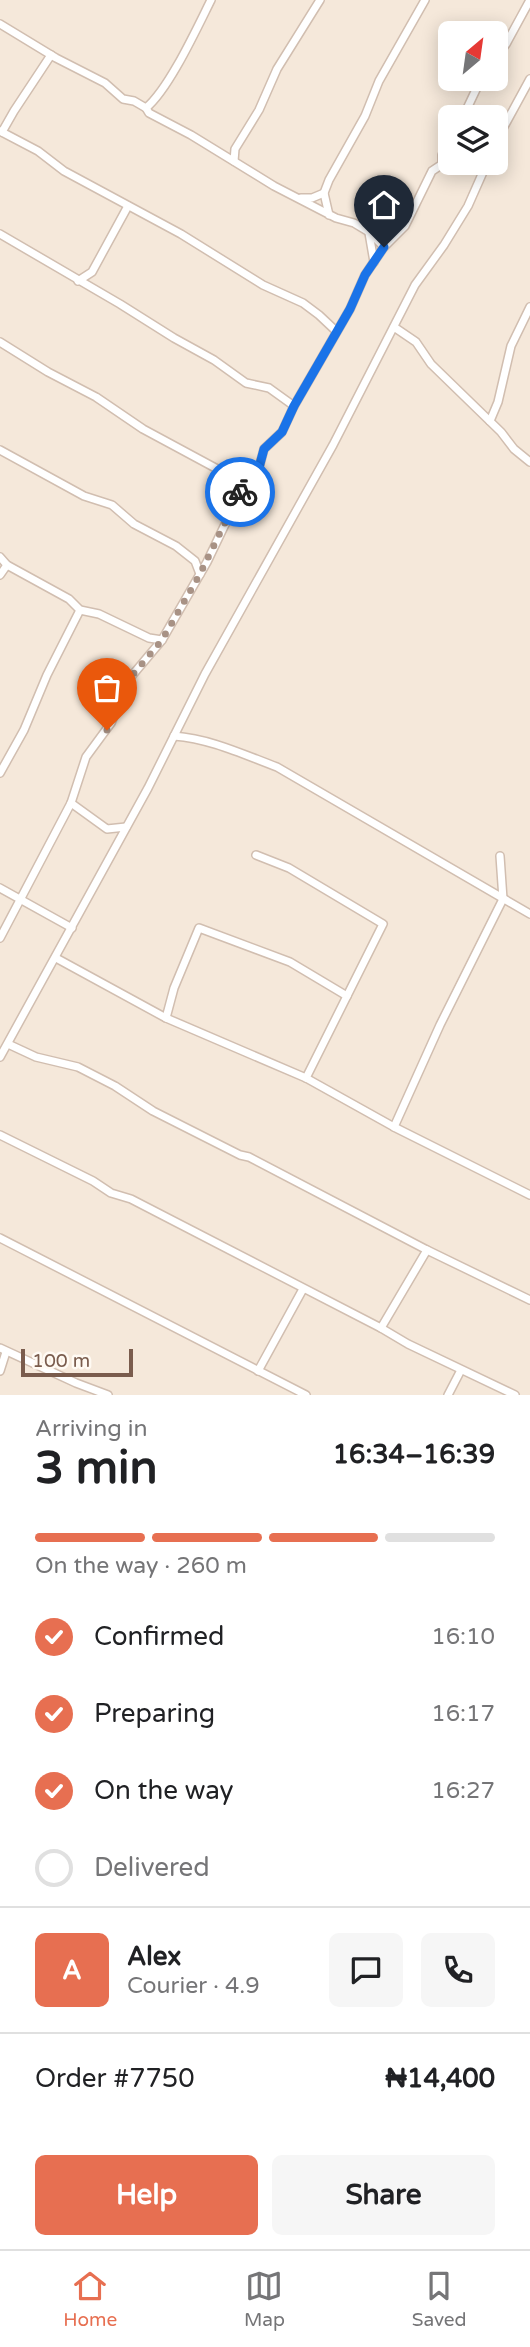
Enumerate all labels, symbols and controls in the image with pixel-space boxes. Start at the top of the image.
north arrow [438,21,508,91]
map controls [438,21,508,175]
button: layers [438,105,508,175]
pin [354,175,414,247]
icon: home [365,186,403,224]
courier [205,457,275,527]
icon: bike [221,473,259,511]
pin [77,658,137,730]
icon: bag [88,669,126,707]
scale bar [21,1346,133,1378]
text: 100 m [32,1350,90,1372]
text: Arriving in [35,1415,148,1443]
text: 16:34–16:39 [333,1439,495,1470]
text: 3 min [35,1441,158,1496]
text: On the way · 260 m [35,1552,247,1580]
icon: check [35,1618,73,1656]
text: Confirmed [94,1621,224,1652]
text: 16:10 [431,1623,495,1651]
icon: check [35,1695,73,1733]
text: Preparing [94,1698,215,1729]
text: 16:17 [431,1700,495,1728]
icon: check [35,1772,73,1810]
text: On the way [94,1775,234,1806]
text: 16:27 [431,1777,495,1805]
text: Delivered [94,1852,210,1883]
button: chat [329,1933,403,2007]
button: phone [421,1933,495,2007]
text: Alex [127,1941,181,1972]
text: A [62,1955,82,1986]
text: Courier · 4.9 [127,1972,260,2000]
text: Order #7750 [35,2063,195,2094]
text: ₦14,400 [385,2063,495,2094]
button: Help [35,2155,258,2235]
button: Share [272,2155,495,2235]
tab: Home [63,2267,117,2331]
tab: Map [244,2267,285,2331]
tab: Saved [412,2267,467,2331]

